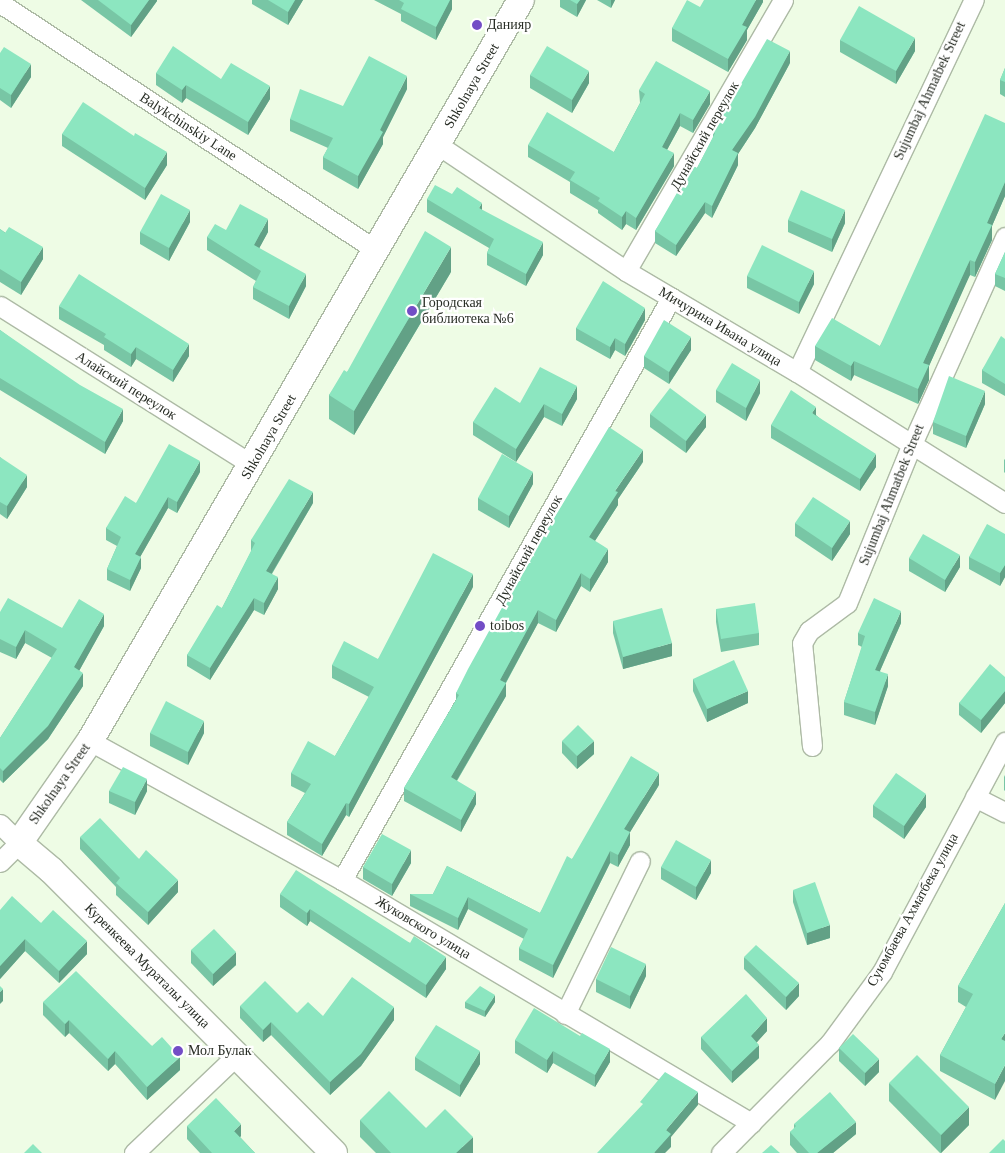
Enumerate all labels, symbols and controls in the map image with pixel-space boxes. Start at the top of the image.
place label: Данияр [487,17,531,33]
marker: Данияр [471,19,483,31]
street label: Sujumbaj Ahmatbek Street [890,19,970,163]
street label: Shkolnaya Street [441,41,503,131]
street label: Дунайский переулок [667,79,743,193]
street label: Balykchinskiy Lane [136,89,240,165]
street label: Мичурина Ивана улица [656,284,784,370]
place label: Городская библиотека №6 [422,295,514,328]
marker: Городская библиотека №6 [406,305,418,317]
street label: Алайский переулок [72,348,180,424]
street label: Shkolnaya Street [238,392,300,482]
street label: Sujumbaj Ahmatbek Street [856,422,928,568]
street label: Дунайский переулок [492,492,566,608]
place label: toibos [490,618,524,634]
marker: toibos [474,620,486,632]
street label: Shkolnaya Street [26,740,94,828]
street label: Суюмбаева Ахматбека улица [864,830,962,990]
street label: Жуковского улица [372,893,474,963]
street label: Куренкеева Мураталы улица [81,900,213,1032]
place label: Мол Булак [188,1043,251,1059]
marker: Мол Булак [172,1045,184,1057]

